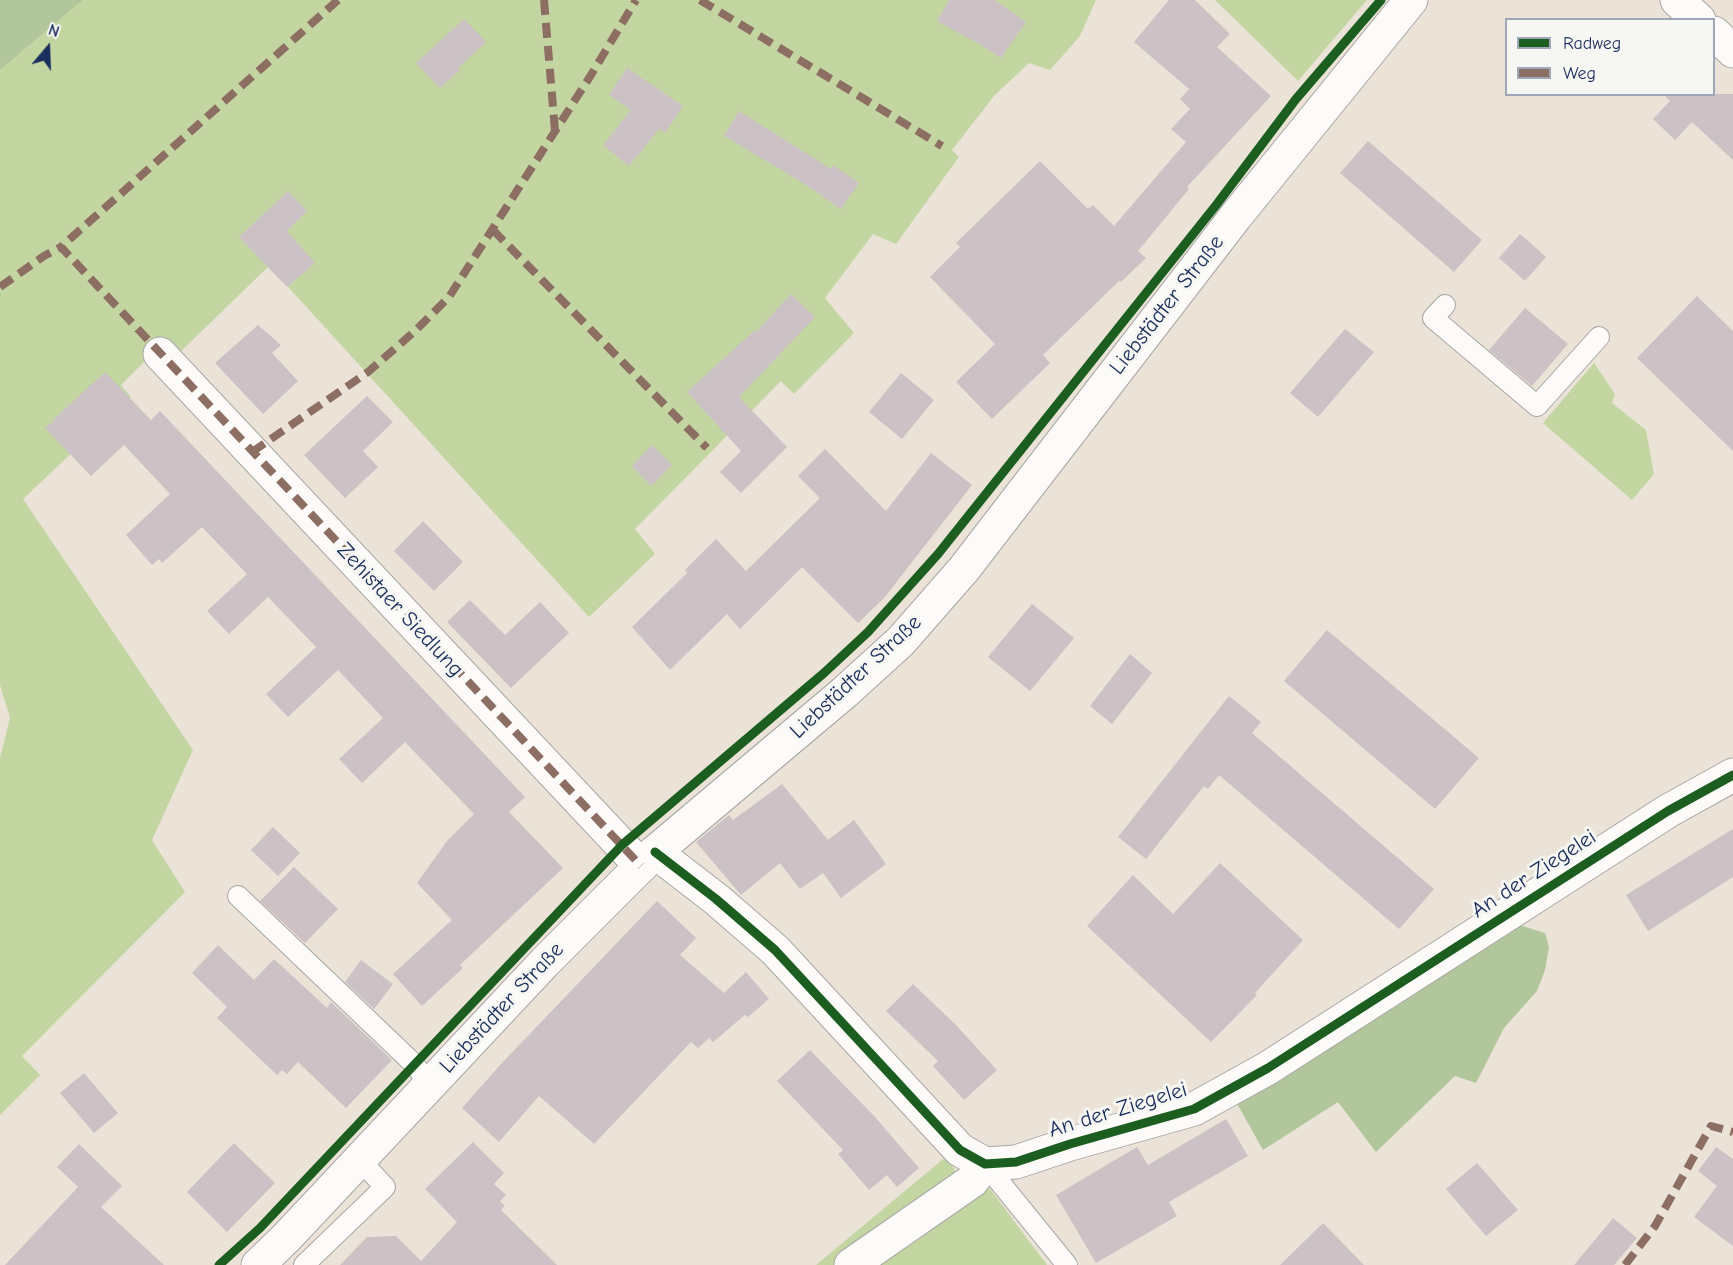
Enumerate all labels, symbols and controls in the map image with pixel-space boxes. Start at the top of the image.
north arrow [18,18,78,78]
legend [1505,18,1715,96]
text: N [46,21,62,41]
text: Radweg [1563,33,1621,54]
text: Weg [1563,63,1596,84]
street label: Liebstädter Straße [1104,230,1230,380]
street label: Zehistaer Siedlung [331,538,469,682]
street label: Liebstädter Straße [785,609,927,745]
street label: An der Ziegelei [1467,824,1601,924]
street label: Liebstädter Straße [434,937,570,1079]
street label: An der Ziegelei [1046,1076,1190,1144]

